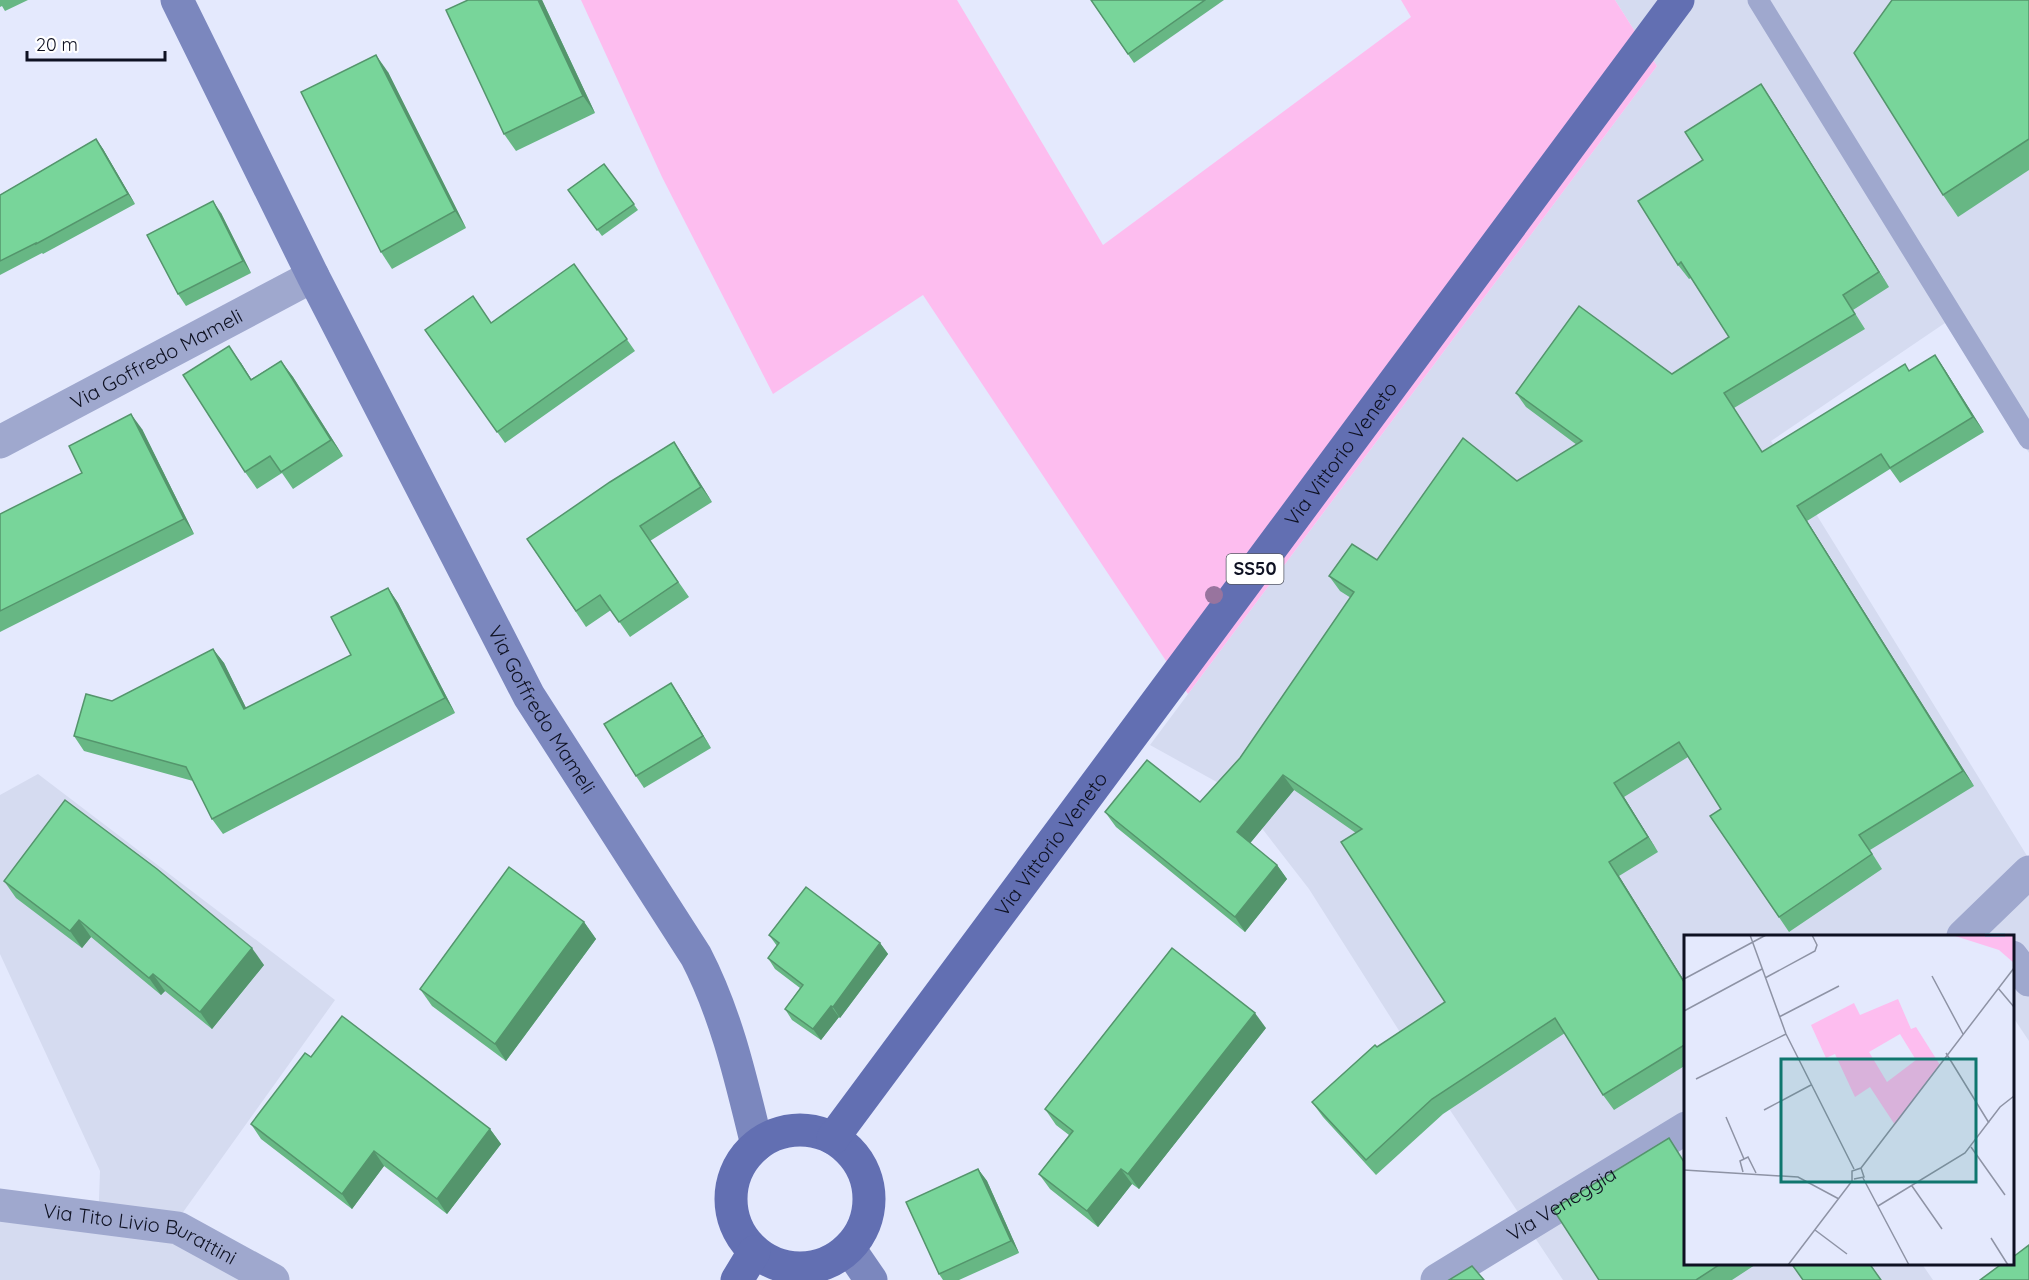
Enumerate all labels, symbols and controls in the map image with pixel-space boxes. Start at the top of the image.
scale bar [27,24,165,62]
text: 20 m [36,33,78,56]
street label: Via Goffredo Mameli [66,303,246,414]
street label: Via Vittorio Veneto [1279,376,1402,531]
road number: SS50 [1226,554,1284,584]
street label: Via Goffredo Mameli [483,621,601,798]
street label: Via Vittorio Veneto [989,767,1113,921]
inset map [1684,935,2014,1265]
street label: Via Veneggia [1502,1161,1621,1246]
street label: Via Tito Livio Burattini [42,1198,241,1270]

